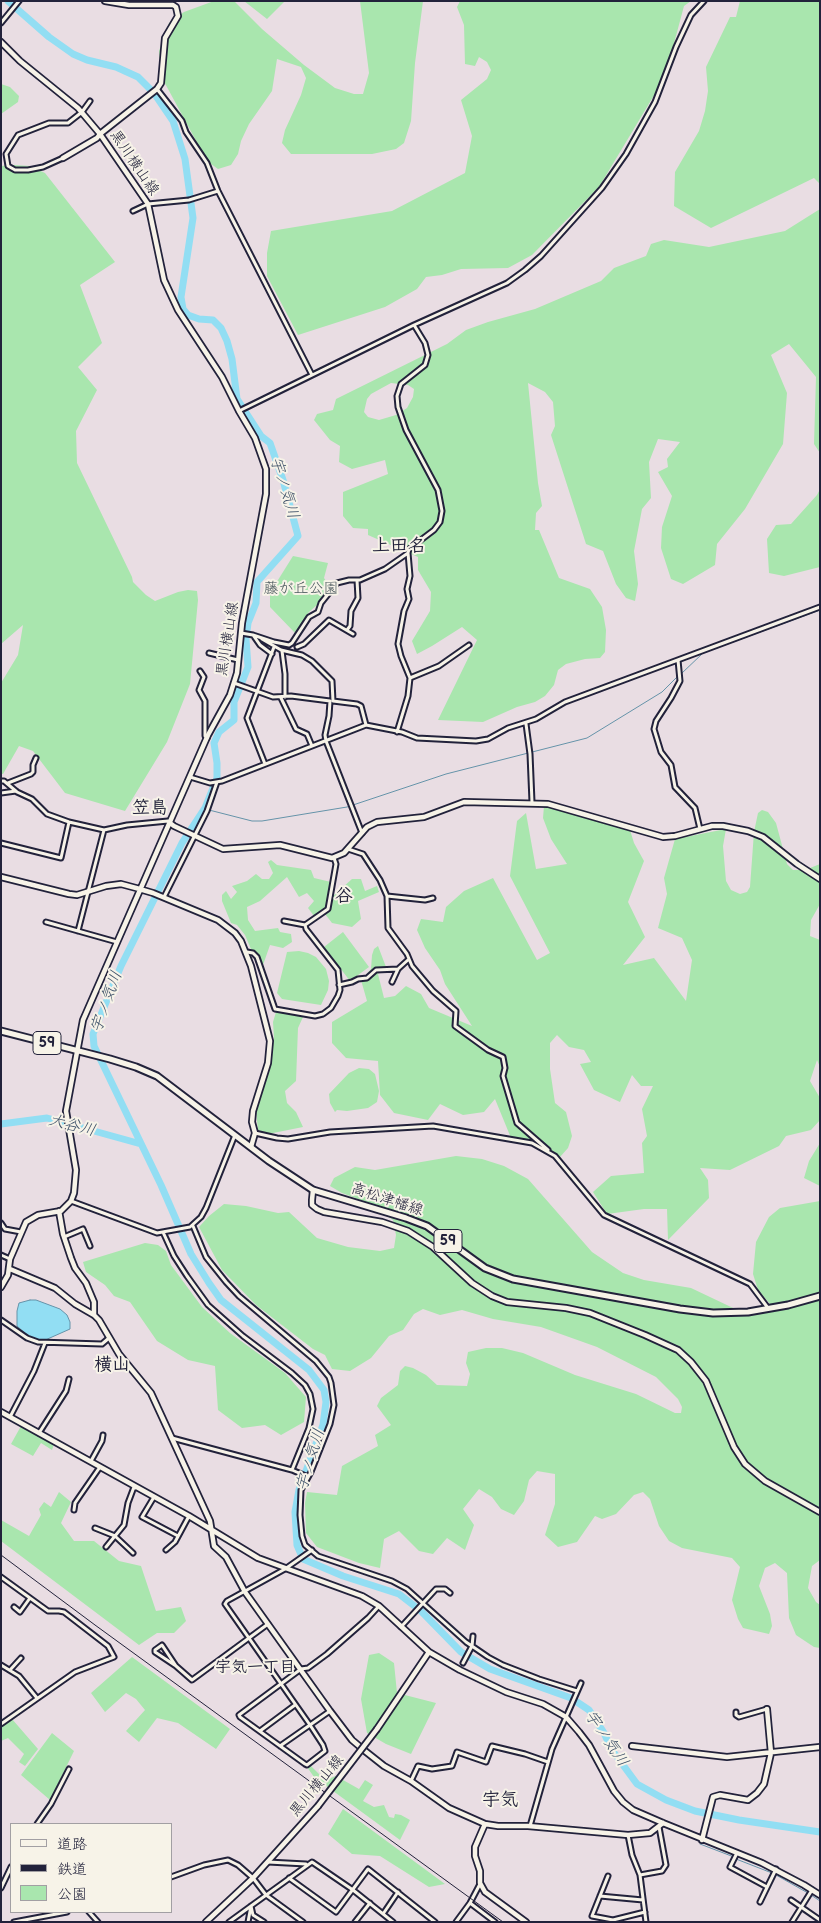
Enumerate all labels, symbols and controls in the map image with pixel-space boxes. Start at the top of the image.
street label: 黒川横山線 [106,127,162,199]
water label: 宇ノ気川 [265,455,303,521]
district label: 上田名 [372,535,426,557]
park label: 藤が丘公園 [264,580,338,598]
street label: 黒川横山線 [213,601,243,677]
district label: 笠島 [132,797,168,819]
district label: 谷 [335,885,353,907]
water label: 宇ノ気川 [87,969,127,1035]
road number: 59 [33,1032,61,1054]
water label: 大谷川 [46,1111,98,1141]
street label: 高松津幡線 [349,1180,425,1220]
road number: 59 [434,1230,462,1252]
district label: 横山 [94,1354,130,1376]
water label: 宇ノ気川 [292,1427,330,1493]
district label: 宇気一丁目 [215,1658,295,1678]
water label: 宇ノ気川 [580,1707,632,1771]
street label: 黒川横山線 [286,1751,348,1821]
district label: 宇気 [482,1789,518,1811]
legend [10,1823,172,1913]
text: 道路 [57,1835,87,1854]
text: 鉄道 [57,1860,87,1879]
text: 公園 [57,1885,87,1904]

